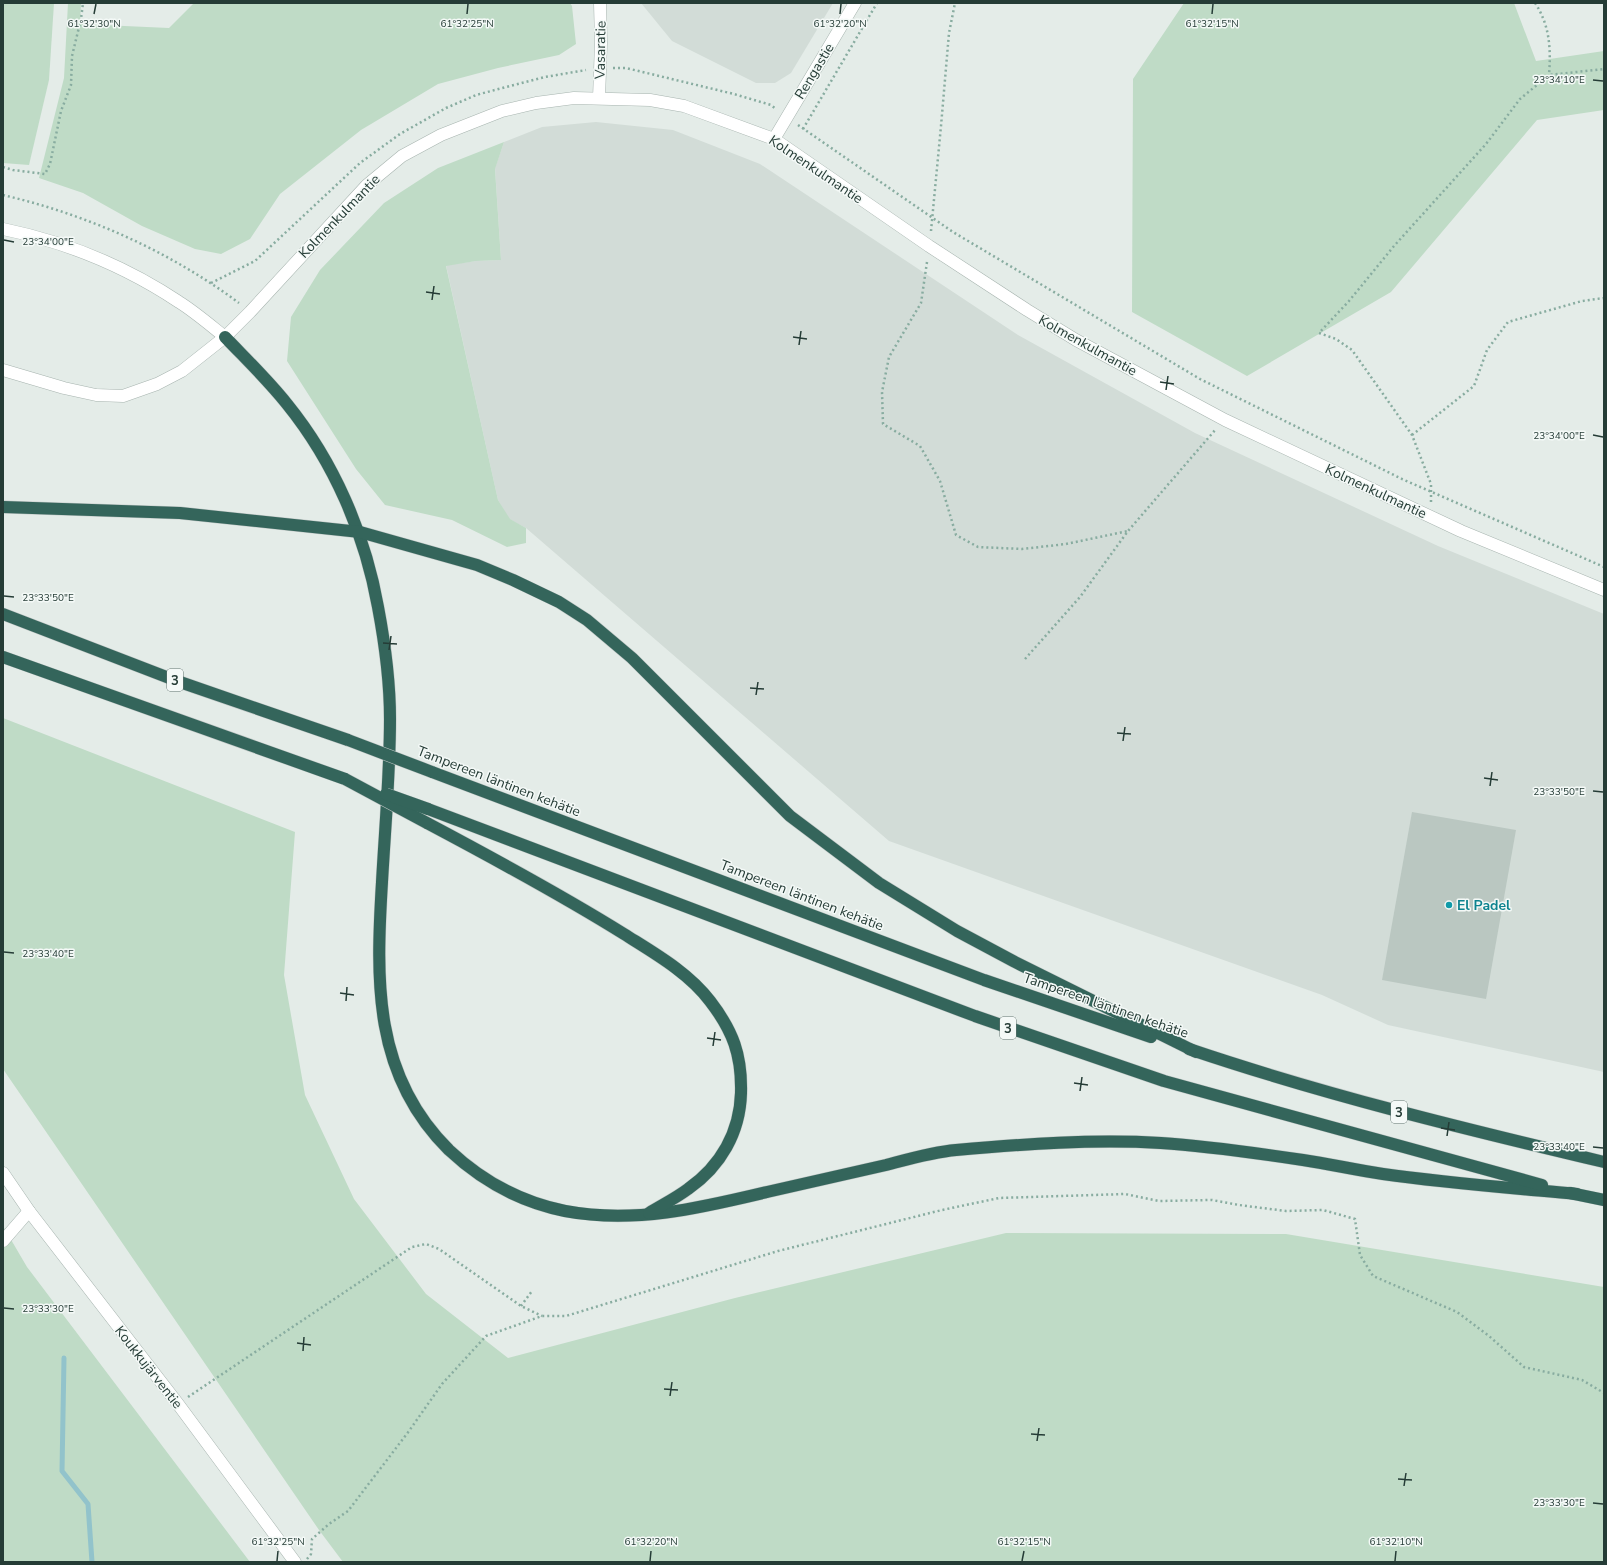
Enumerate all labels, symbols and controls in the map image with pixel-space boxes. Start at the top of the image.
text: 61°32'30"N [67,17,121,31]
text: 61°32'25"N [440,17,494,31]
text: 61°32'20"N [813,17,867,31]
text: 61°32'15"N [1185,17,1239,31]
street label: Vasaratie [590,21,611,80]
street label: Rengastie [790,40,839,103]
text: 23°34'10"E [1533,73,1585,87]
street label: Kolmenkulmantie [765,131,867,208]
street label: Kolmenkulmantie [294,170,384,262]
text: 23°34'00"E [22,235,74,249]
street label: Kolmenkulmantie [1035,310,1140,380]
text: 23°34'00"E [1533,429,1585,443]
street label: Kolmenkulmantie [1322,460,1430,523]
text: 23°33'50"E [22,591,74,605]
road number: 3 [167,669,183,691]
street label: Tampereen läntinen kehätie [414,741,583,821]
text: 23°33'50"E [1533,785,1585,799]
street label: Tampereen läntinen kehätie [717,855,886,935]
place label: El Padel [1457,896,1511,915]
marker: El Padel [1444,900,1454,910]
text: 23°33'40"E [22,947,74,961]
street label: Tampereen läntinen kehätie [1021,968,1191,1043]
road number: 3 [1000,1017,1016,1039]
road number: 3 [1391,1101,1407,1123]
text: 23°33'40"E [1533,1140,1585,1154]
text: 23°33'30"E [22,1302,74,1316]
street label: Koukkujärventie [110,1322,187,1413]
text: 23°33'30"E [1533,1496,1585,1510]
text: 61°32'25"N [251,1535,305,1549]
text: 61°32'20"N [624,1535,678,1549]
text: 61°32'15"N [997,1535,1051,1549]
text: 61°32'10"N [1369,1535,1423,1549]

